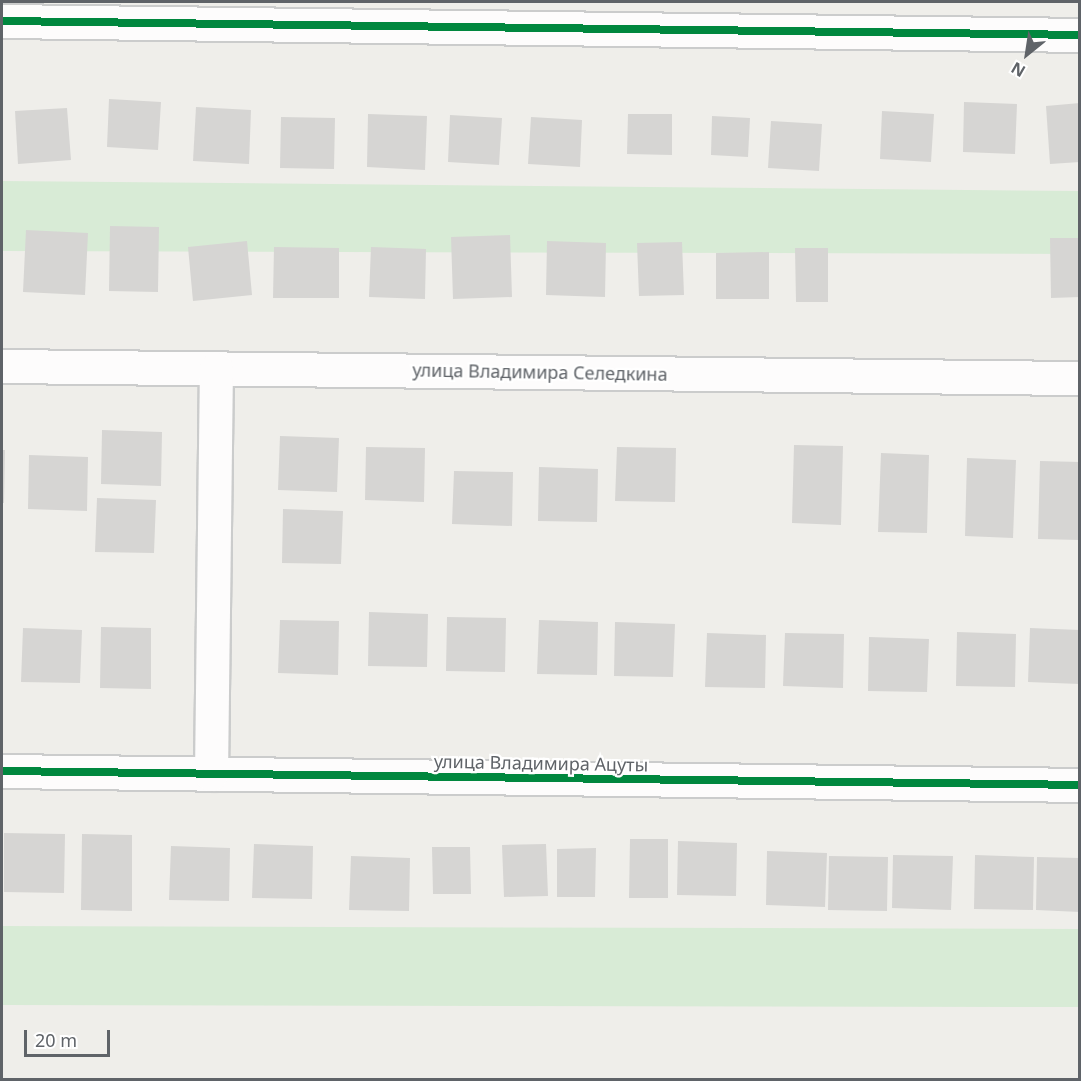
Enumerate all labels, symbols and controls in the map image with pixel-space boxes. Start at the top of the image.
north arrow [997,24,1057,84]
text: N [1007,57,1029,82]
street label: улица Владимира Селедкина [412,359,668,385]
street label: улица Владимира Ацуты [434,750,648,776]
scale bar [27,1018,112,1056]
text: 20 m [35,1028,77,1052]

